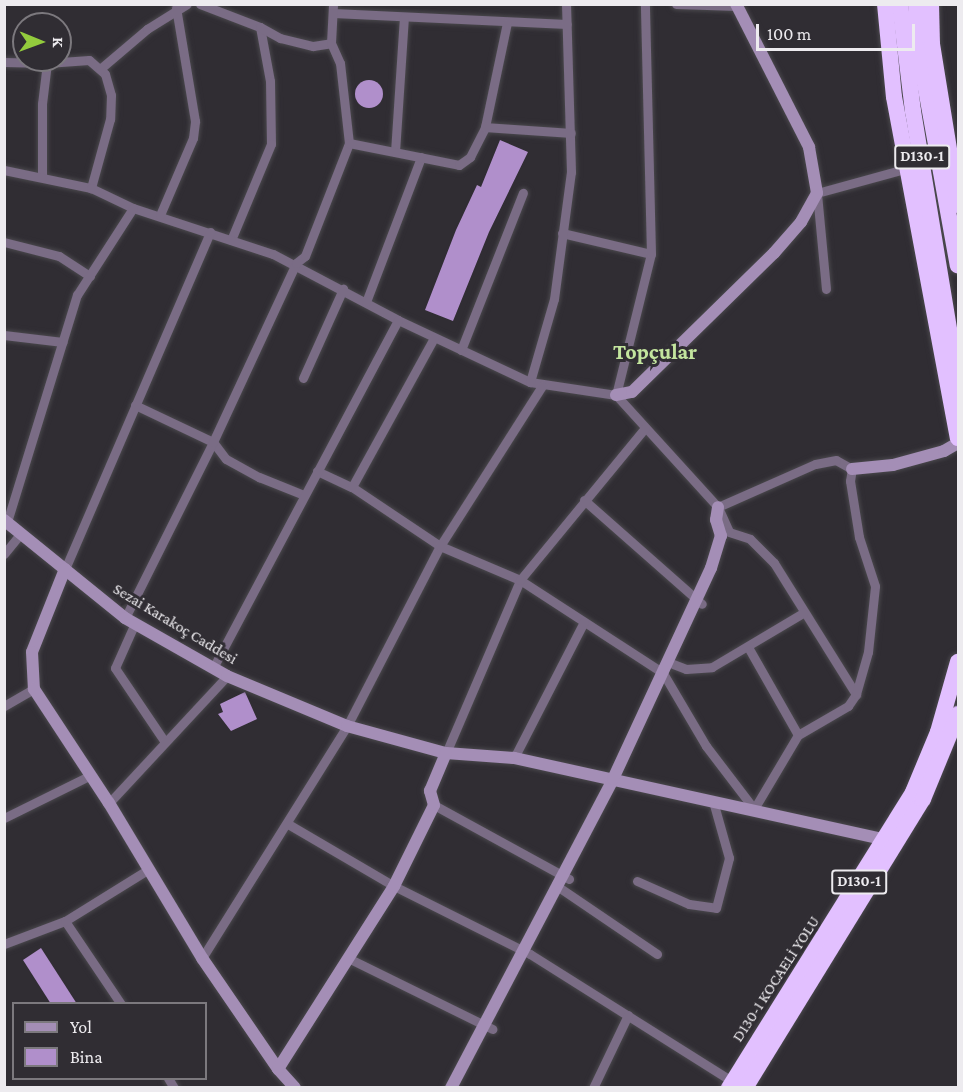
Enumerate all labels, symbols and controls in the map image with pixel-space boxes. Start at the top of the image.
north arrow [12,12,72,72]
scale bar [759,12,918,50]
text: 100 m [767,24,811,44]
text: K [50,37,67,48]
road number: D130-1 [894,145,950,169]
district label: Topçular [613,339,697,365]
street label: Sezai Karakoç Caddesi [109,579,241,669]
road number: D130-1 [830,870,888,894]
street label: D130-1 KOCAELİ YOLU [728,912,824,1046]
legend [12,1002,207,1080]
text: Yol [70,1017,92,1037]
text: Bina [70,1047,103,1067]

